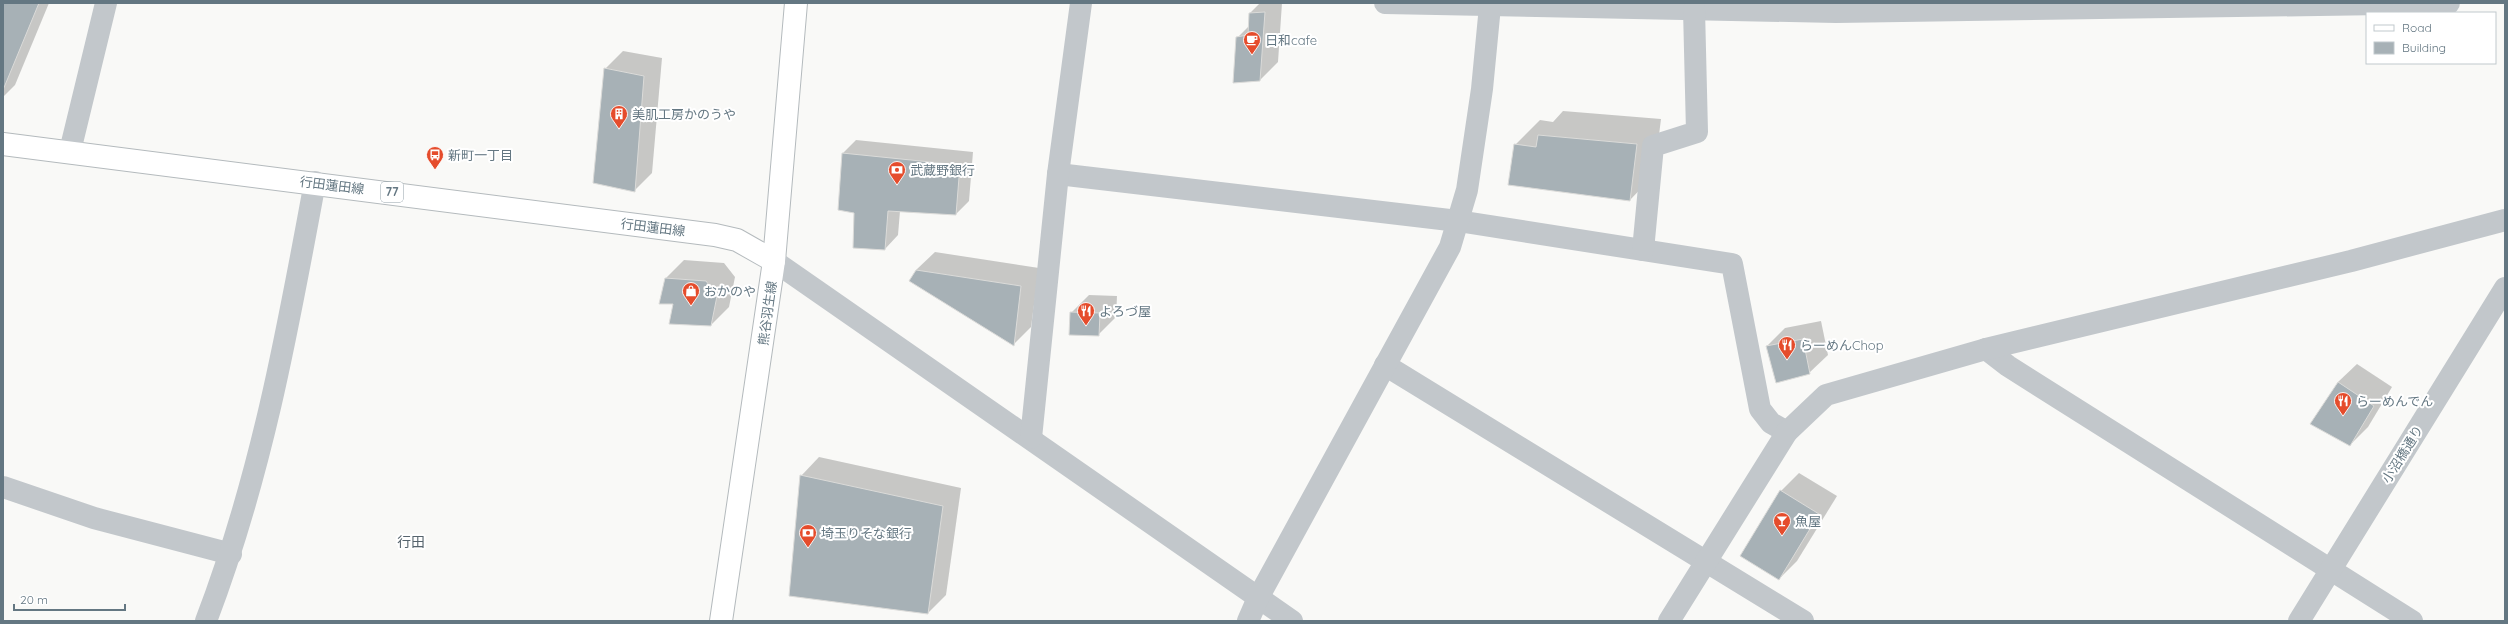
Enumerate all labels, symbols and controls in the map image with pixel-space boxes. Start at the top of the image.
legend [2366,12,2496,64]
text: Road [2402,20,2432,35]
cafe icon: 日和cafe [1242,30,1262,55]
place label: 日和cafe [1265,32,1317,48]
text: Building [2402,40,2446,55]
building icon: 美肌工房かのうや [609,104,629,129]
place label: 美肌工房かのうや [632,106,736,122]
bus stop icon: 新町一丁目 [425,145,445,170]
place label: 新町一丁目 [448,147,513,163]
bank icon: 武蔵野銀行 [887,160,907,185]
place label: 武蔵野銀行 [910,162,975,178]
street label: 行田蓮田線 [299,173,365,197]
road number: 77 [381,182,403,202]
street label: 行田蓮田線 [620,215,686,239]
street label: 熊谷羽生線 [755,280,779,346]
shop icon: おかのや [681,281,701,306]
place label: おかのや [704,283,756,299]
restaurant icon: よろづ屋 [1076,301,1096,326]
place label: よろづ屋 [1099,303,1151,319]
restaurant icon: らーめんChop [1777,335,1797,360]
place label: らーめんChop [1800,337,1884,353]
restaurant icon: らーめんでん [2333,391,2353,416]
place label: らーめんでん [2356,393,2433,409]
street label: 小沼橋通り [2378,422,2426,486]
bar icon: 魚屋 [1772,511,1792,536]
place label: 魚屋 [1795,513,1821,529]
bank icon: 埼玉りそな銀行 [798,523,818,548]
place label: 埼玉りそな銀行 [821,525,912,541]
district label: 行田 [397,533,425,551]
scale bar [14,586,125,612]
text: 20 m [20,592,48,607]

